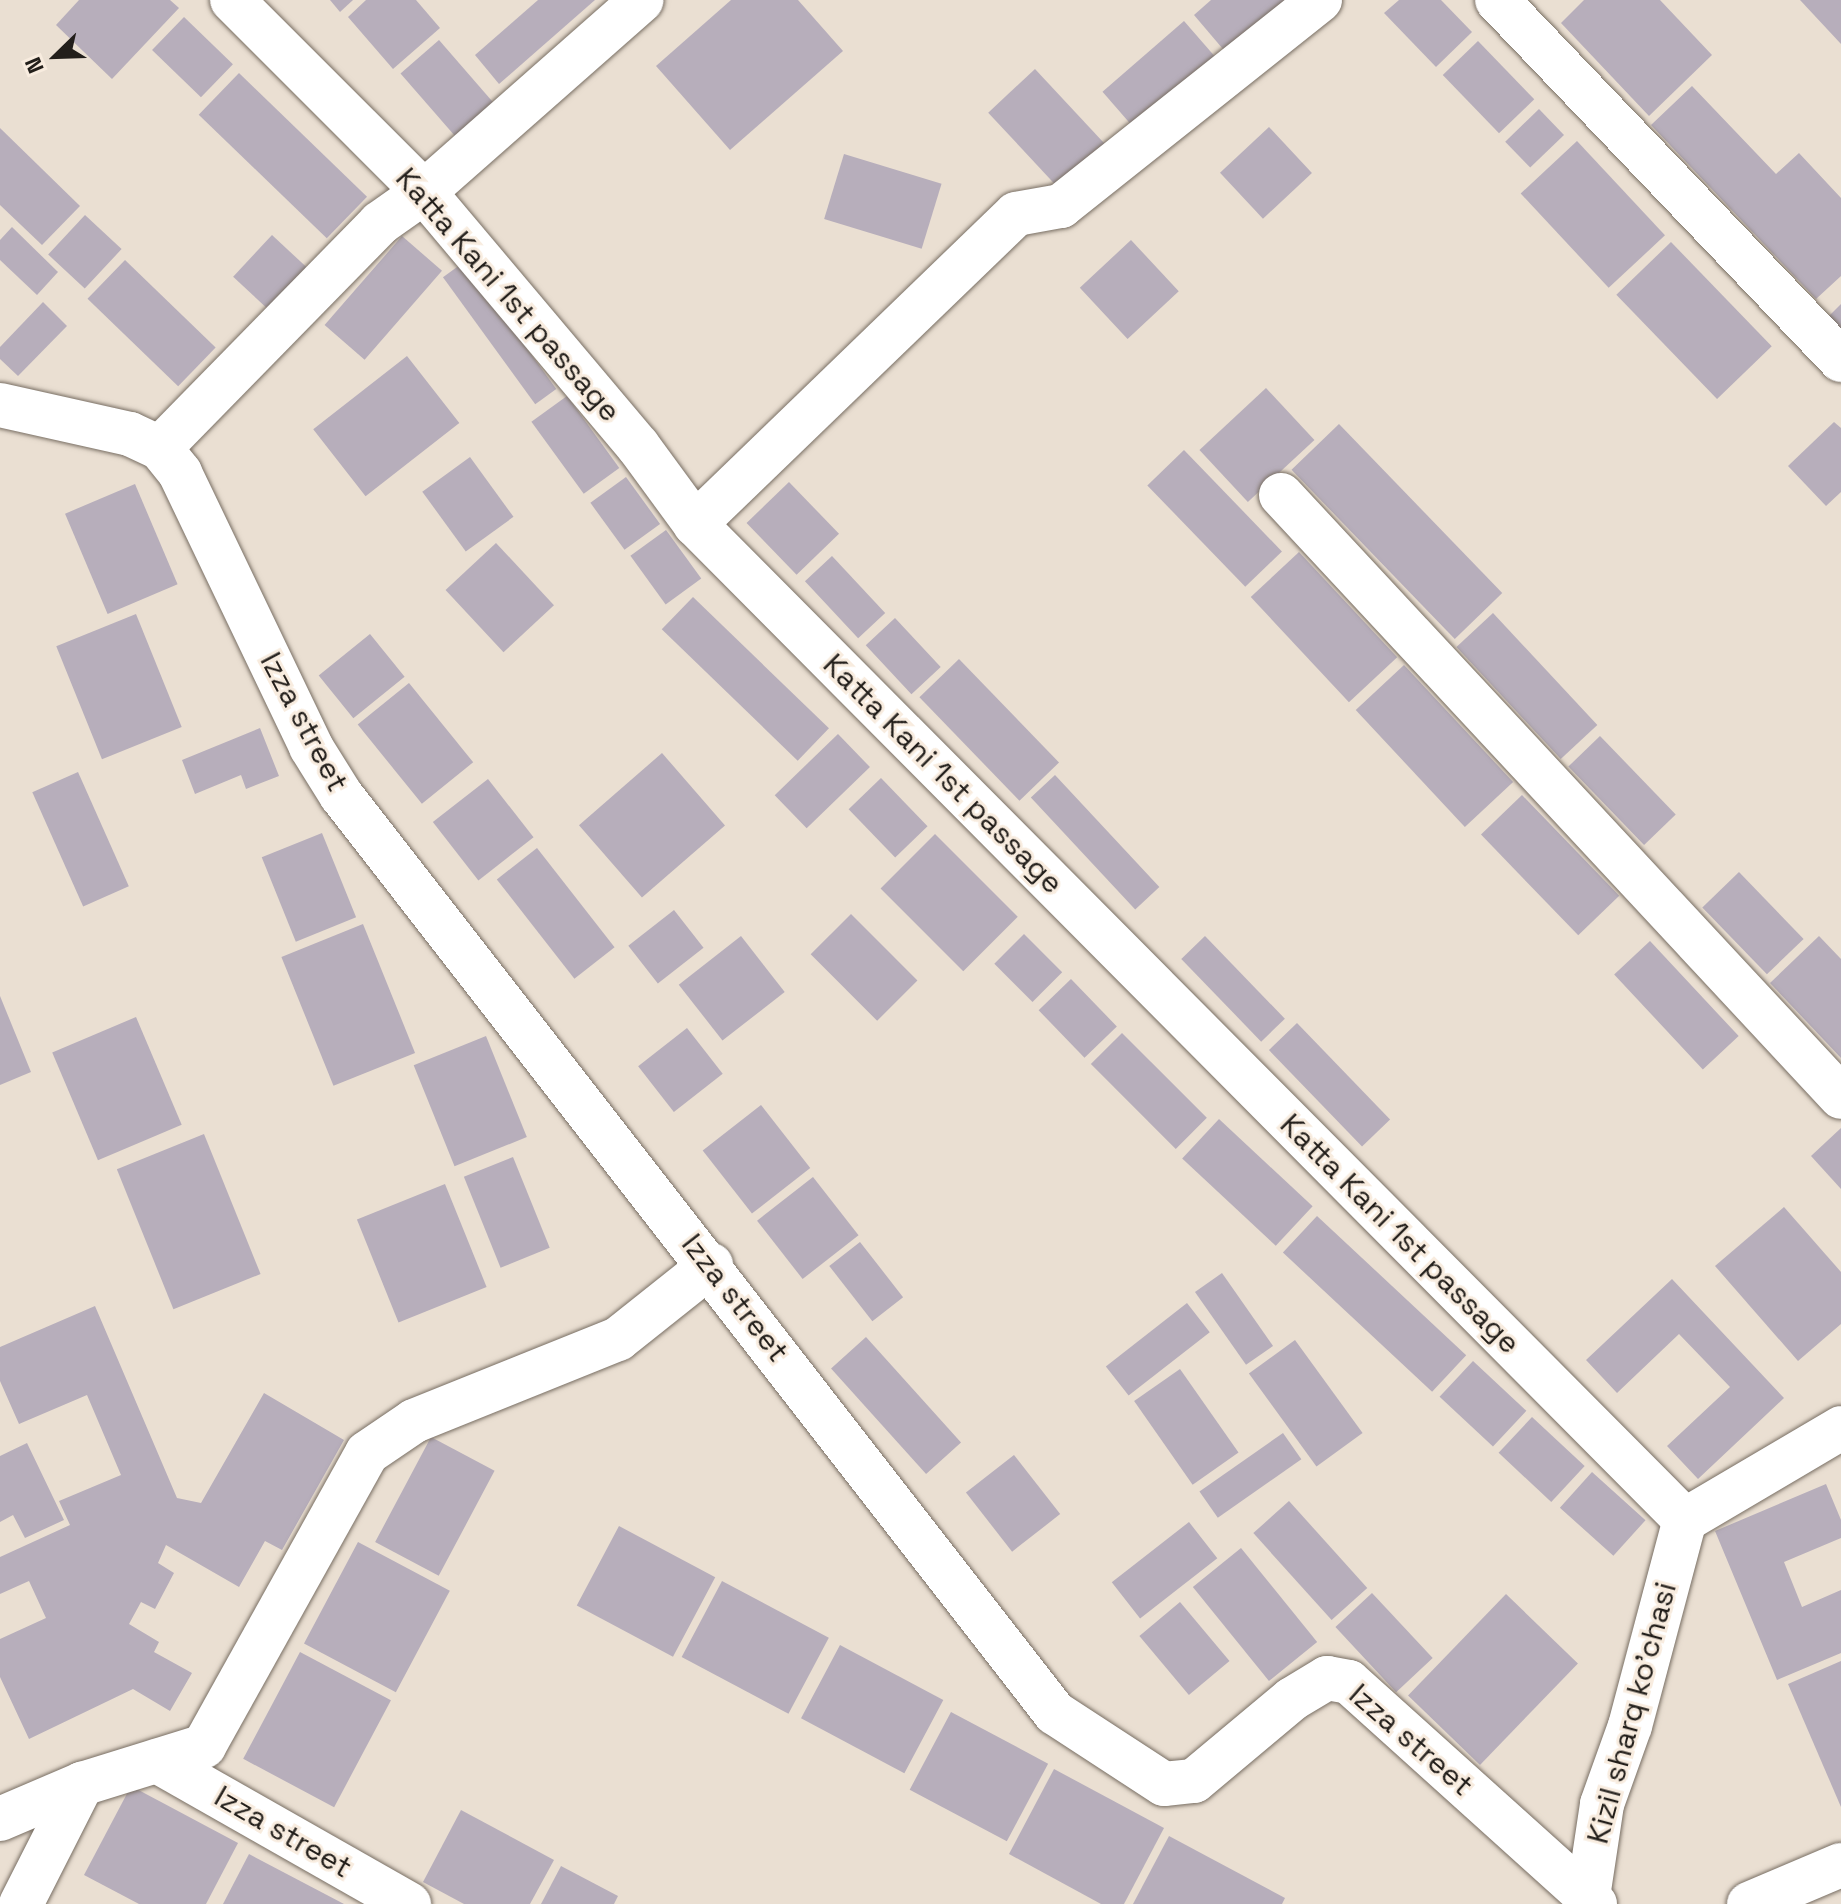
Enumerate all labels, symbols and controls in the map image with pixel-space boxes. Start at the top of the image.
north arrow [16,16,96,96]
text: N [18,53,50,78]
street label: Katta Kani 1st passage [388,161,628,429]
street label: Izza street [252,646,356,798]
street label: Katta Kani 1st passage [816,647,1070,901]
street label: Katta Kani 1st passage [1273,1107,1527,1361]
street label: Izza street [674,1227,796,1369]
street label: Kizil sharq ko'chasi [1580,1578,1684,1848]
street label: Izza street [1342,1676,1480,1804]
street label: Izza street [208,1778,358,1886]

